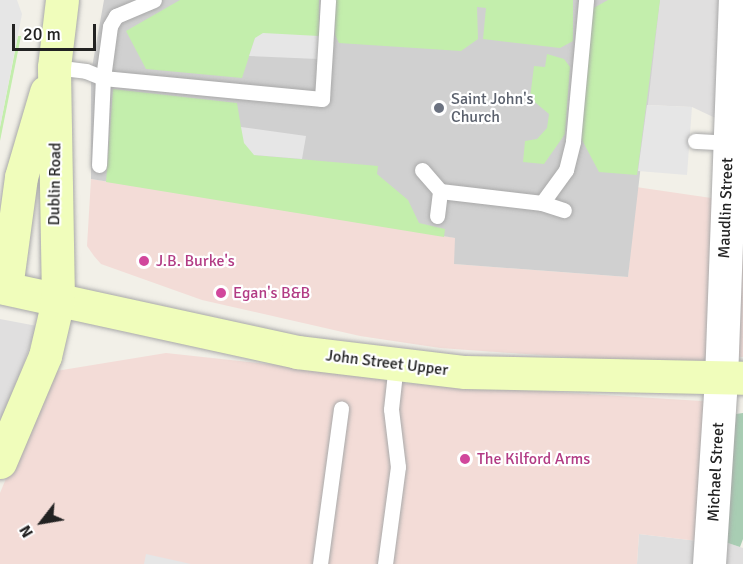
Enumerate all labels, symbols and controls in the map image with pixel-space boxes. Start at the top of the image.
scale bar [15,12,99,50]
text: 20 m [23,23,61,45]
place label: Saint John's Church [451,89,533,127]
marker: Saint John's Church [432,101,446,115]
street label: Dublin Road [45,142,65,226]
street label: Maudlin Street [715,157,737,259]
place label: J.B. Burke's [156,251,235,271]
marker: J.B. Burke's [137,254,151,268]
place label: Egan's B&B [233,283,310,303]
marker: Egan's B&B [214,286,228,300]
street label: John Street Upper [325,346,449,380]
street label: Michael Street [704,422,728,522]
place label: The Kilford Arms [477,449,590,469]
marker: The Kilford Arms [458,452,472,466]
north arrow [12,492,72,552]
text: N [15,521,38,541]

